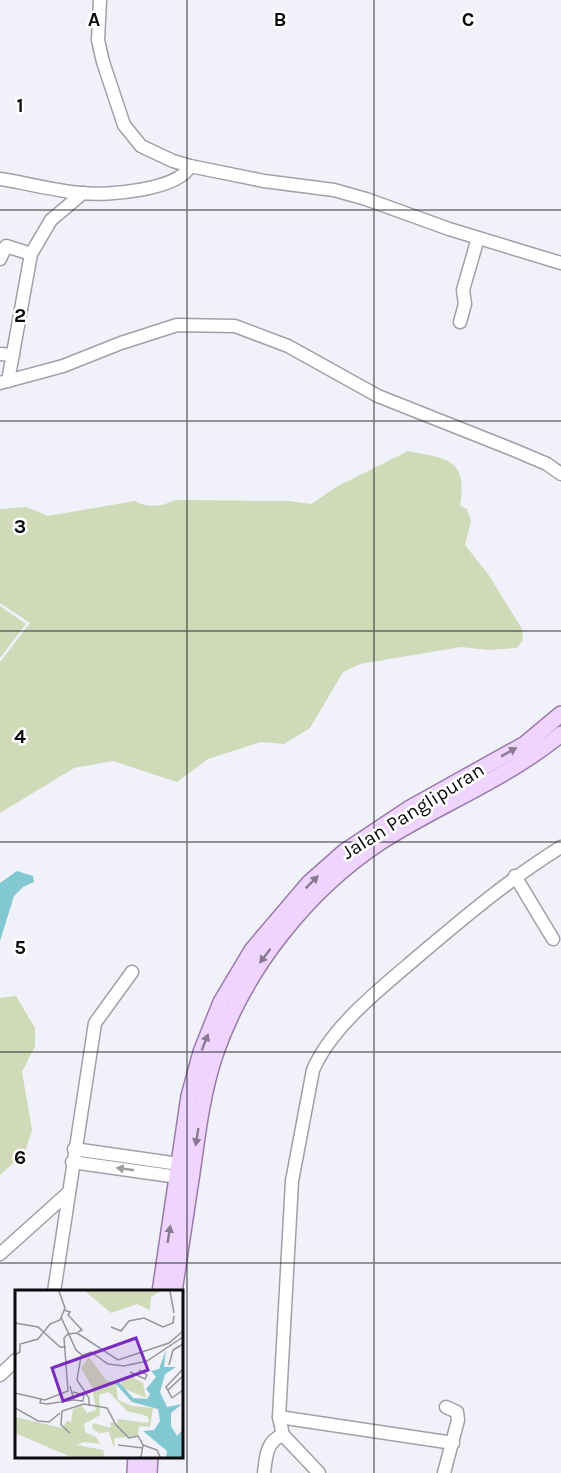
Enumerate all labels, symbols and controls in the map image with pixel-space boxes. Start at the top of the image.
text: A [88,8,101,31]
text: B [274,8,286,31]
text: C [462,8,474,31]
text: 1 [16,94,24,117]
text: 2 [14,304,26,327]
text: 3 [14,515,26,538]
text: 4 [14,725,26,748]
one-way arrow [501,747,517,758]
street label: Jalan Panglipuran [338,758,488,864]
one-way arrow [304,875,318,889]
text: 5 [14,936,26,959]
one-way arrow [260,949,272,964]
one-way arrow [200,1033,210,1051]
one-way arrow [193,1127,202,1146]
text: 6 [14,1146,26,1169]
one-way arrow [115,1165,134,1174]
one-way arrow [165,1224,174,1243]
inset map [15,1290,183,1458]

